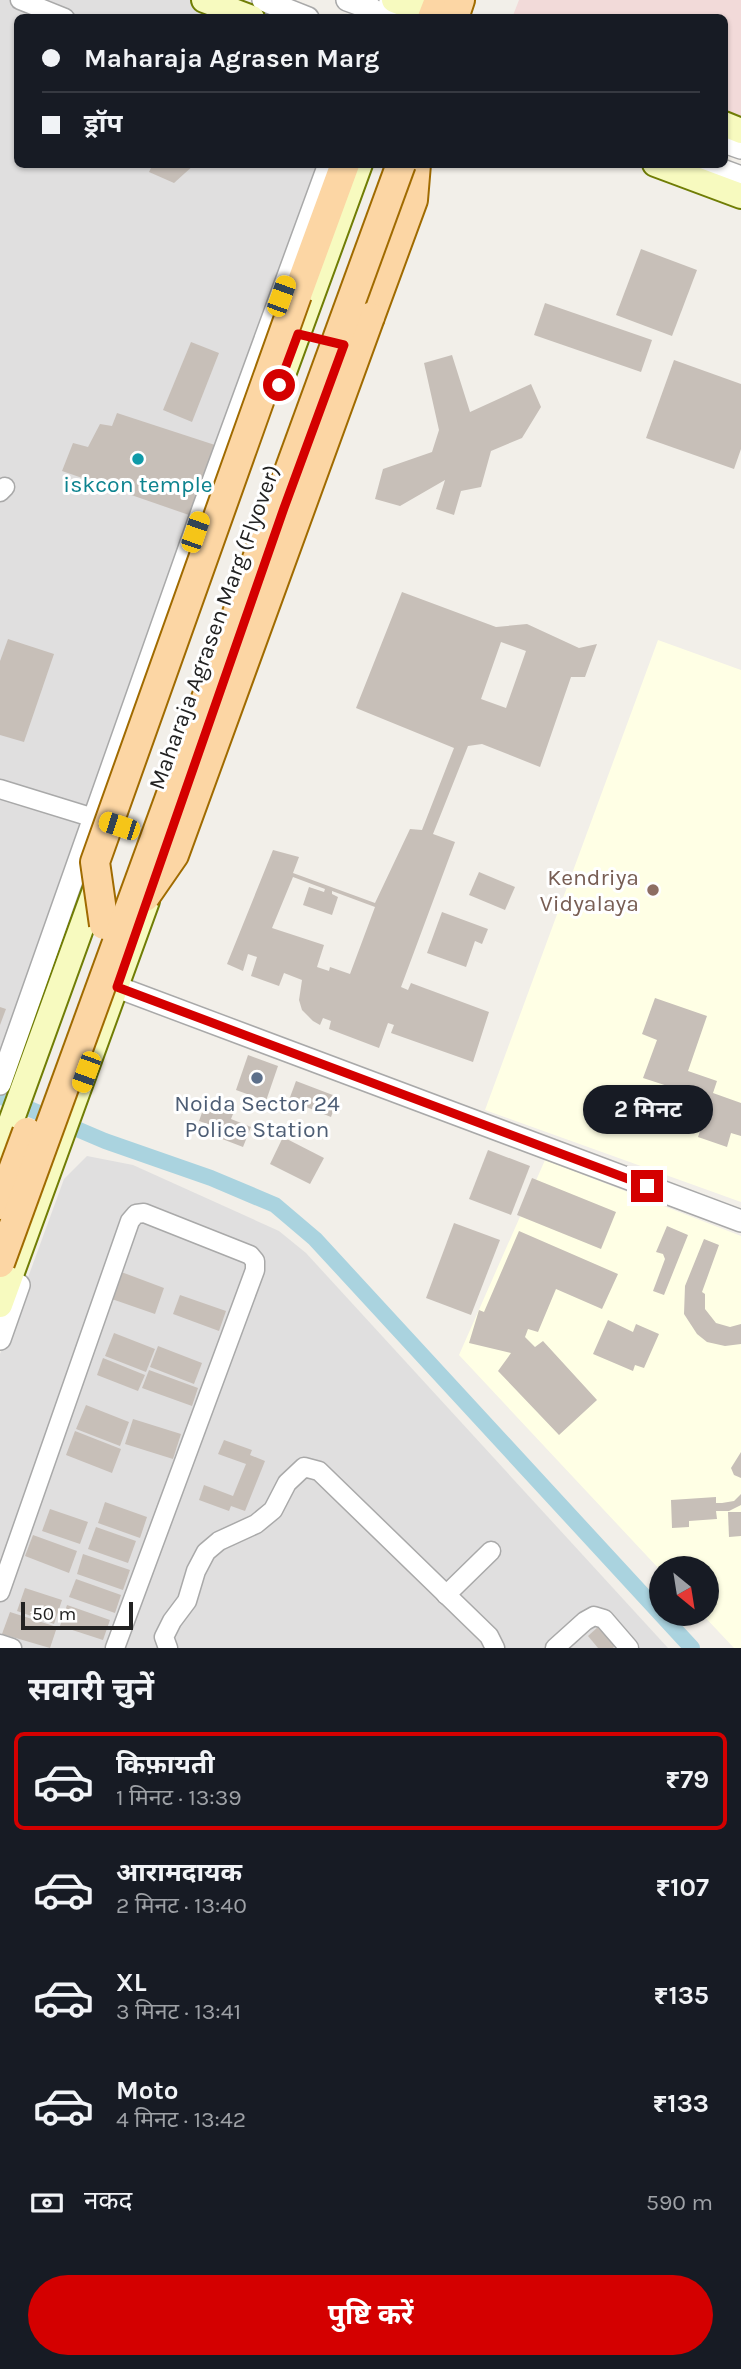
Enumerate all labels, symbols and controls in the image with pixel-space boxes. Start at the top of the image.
text: Maharaja Agrasen Marg [84,43,379,74]
text: ड्रॉप [84,108,122,139]
car [264,273,299,319]
route start [263,369,295,401]
marker: iskcon temple [130,451,146,467]
street label: Maharaja Agrasen Marg (Flyover) [143,461,286,793]
place label: iskcon temple [63,471,213,498]
car [179,509,212,555]
car [96,810,143,842]
place label: Kendriya Vidyalaya [540,864,639,917]
marker: Kendriya Vidyalaya [645,882,661,898]
car [69,1049,104,1095]
marker: Noida Sector 24 Police Station [249,1070,265,1086]
callout: 2 मिनट [582,1084,712,1134]
place label: Noida Sector 24 Police Station [174,1090,340,1143]
text: 2 मिनट [614,1096,682,1123]
route end [631,1170,663,1202]
north arrow [649,1556,719,1626]
map controls [649,1556,719,1626]
scale bar [21,1599,133,1631]
text: 50 m [32,1603,76,1625]
text: सवारी चुनें [28,1671,154,1708]
text: किफ़ायती [116,1749,215,1780]
icon: car [32,1750,95,1813]
text: ₹79 [665,1764,709,1795]
text: 1 मिनट · 13:39 [116,1784,242,1811]
text: आरामदायक [116,1857,242,1888]
icon: car [32,1858,95,1921]
text: ₹107 [655,1872,709,1903]
text: 2 मिनट · 13:40 [116,1892,247,1919]
icon: car [32,1966,95,2029]
text: XL [116,1967,147,1998]
text: ₹135 [654,1980,709,2011]
text: 3 मिनट · 13:41 [116,1998,241,2025]
icon: car [32,2074,95,2137]
text: Moto [116,2075,178,2106]
text: ₹133 [653,2088,709,2119]
text: 4 मिनट · 13:42 [116,2106,246,2133]
icon: cash [28,2184,66,2222]
text: नकद [84,2185,132,2216]
text: 590 m [646,2189,713,2216]
button: पुष्टि करें [28,2275,713,2355]

